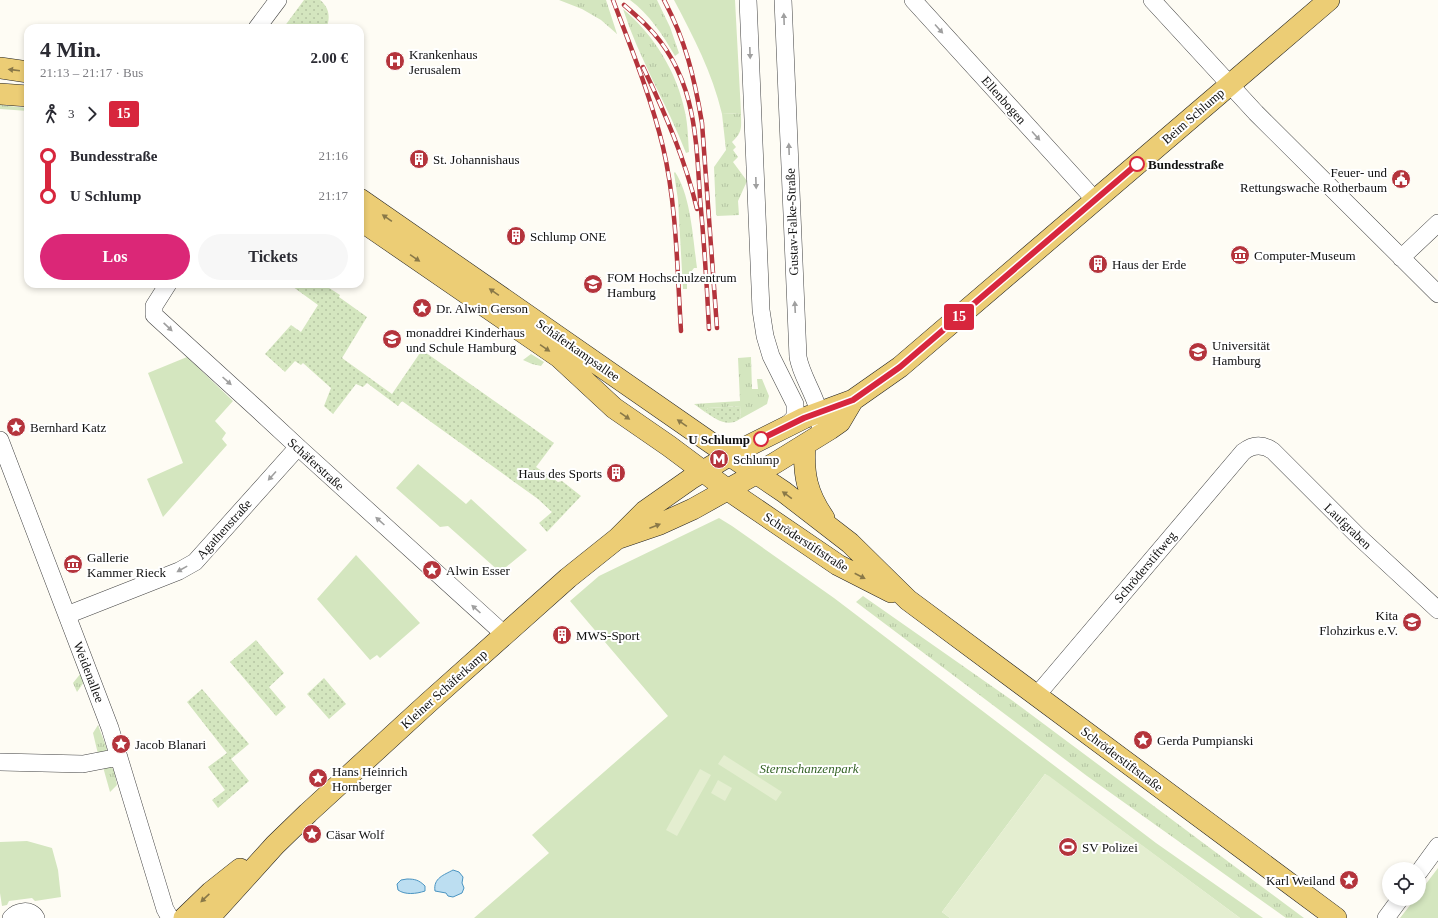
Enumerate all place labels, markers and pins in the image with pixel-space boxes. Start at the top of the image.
place label: Krankenhaus Jerusalem [409,47,478,77]
hospital icon: Krankenhaus Jerusalem [384,50,406,72]
building icon: St. Johannishaus [408,148,430,170]
place label: St. Johannishaus [433,152,520,167]
marker: Bundesstraße [1129,156,1145,172]
place label: Bundesstraße [1148,157,1224,172]
place label: Feuer- und Rettungswache Rotherbaum [1240,165,1387,195]
public building icon: Feuer- und Rettungswache Rotherbaum [1390,168,1412,190]
building icon: Schlump ONE [505,225,527,247]
place label: Schlump ONE [530,229,606,244]
museum icon: Computer-Museum [1229,244,1251,266]
place label: Computer-Museum [1254,248,1356,263]
building icon: Haus der Erde [1087,253,1109,275]
place label: Haus der Erde [1112,257,1187,272]
place label: FOM Hochschulzentrum Hamburg [607,270,737,300]
school or university icon: FOM Hochschulzentrum Hamburg [582,273,604,295]
place icon: Dr. Alwin Gerson [411,297,433,319]
place label: Dr. Alwin Gerson [436,301,529,316]
place label: monaddrei Kinderhaus und Schule Hamburg [406,325,525,355]
school or university icon: monaddrei Kinderhaus und Schule Hamburg [381,328,403,350]
place label: Universität Hamburg [1212,338,1270,368]
school or university icon: Universität Hamburg [1187,341,1209,363]
place icon: Bernhard Katz [5,416,27,438]
place label: Bernhard Katz [30,420,106,435]
marker: U Schlump [753,431,769,447]
place label: U Schlump [688,432,750,447]
metro station icon: Schlump [708,448,730,470]
place label: Schlump [733,452,779,467]
building icon: Haus des Sports [605,462,627,484]
place label: Haus des Sports [518,466,602,481]
place label: Gallerie Kammer Rieck [87,550,167,580]
museum icon: Gallerie Kammer Rieck [62,553,84,575]
place icon: Alwin Esser [421,559,443,581]
place label: Alwin Esser [446,563,511,578]
place label: Kita Flohzirkus e.V. [1319,608,1398,638]
school or university icon: Kita Flohzirkus e.V. [1401,611,1423,633]
building icon: MWS-Sport [551,624,573,646]
place label: MWS-Sport [576,628,640,643]
place icon: Gerda Pumpianski [1132,729,1154,751]
place icon: Jacob Blanari [110,733,132,755]
place label: Gerda Pumpianski [1157,733,1254,748]
place label: Jacob Blanari [135,737,207,752]
place label: Hans Heinrich Hornberger [332,764,408,794]
place icon: Hans Heinrich Hornberger [307,767,329,789]
place icon: Cäsar Wolf [301,823,323,845]
place label: Cäsar Wolf [326,827,385,842]
sports icon: SV Polizei [1057,836,1079,858]
place label: SV Polizei [1082,840,1138,855]
place icon: Karl Weiland [1338,869,1360,891]
place label: Karl Weiland [1266,873,1335,888]

